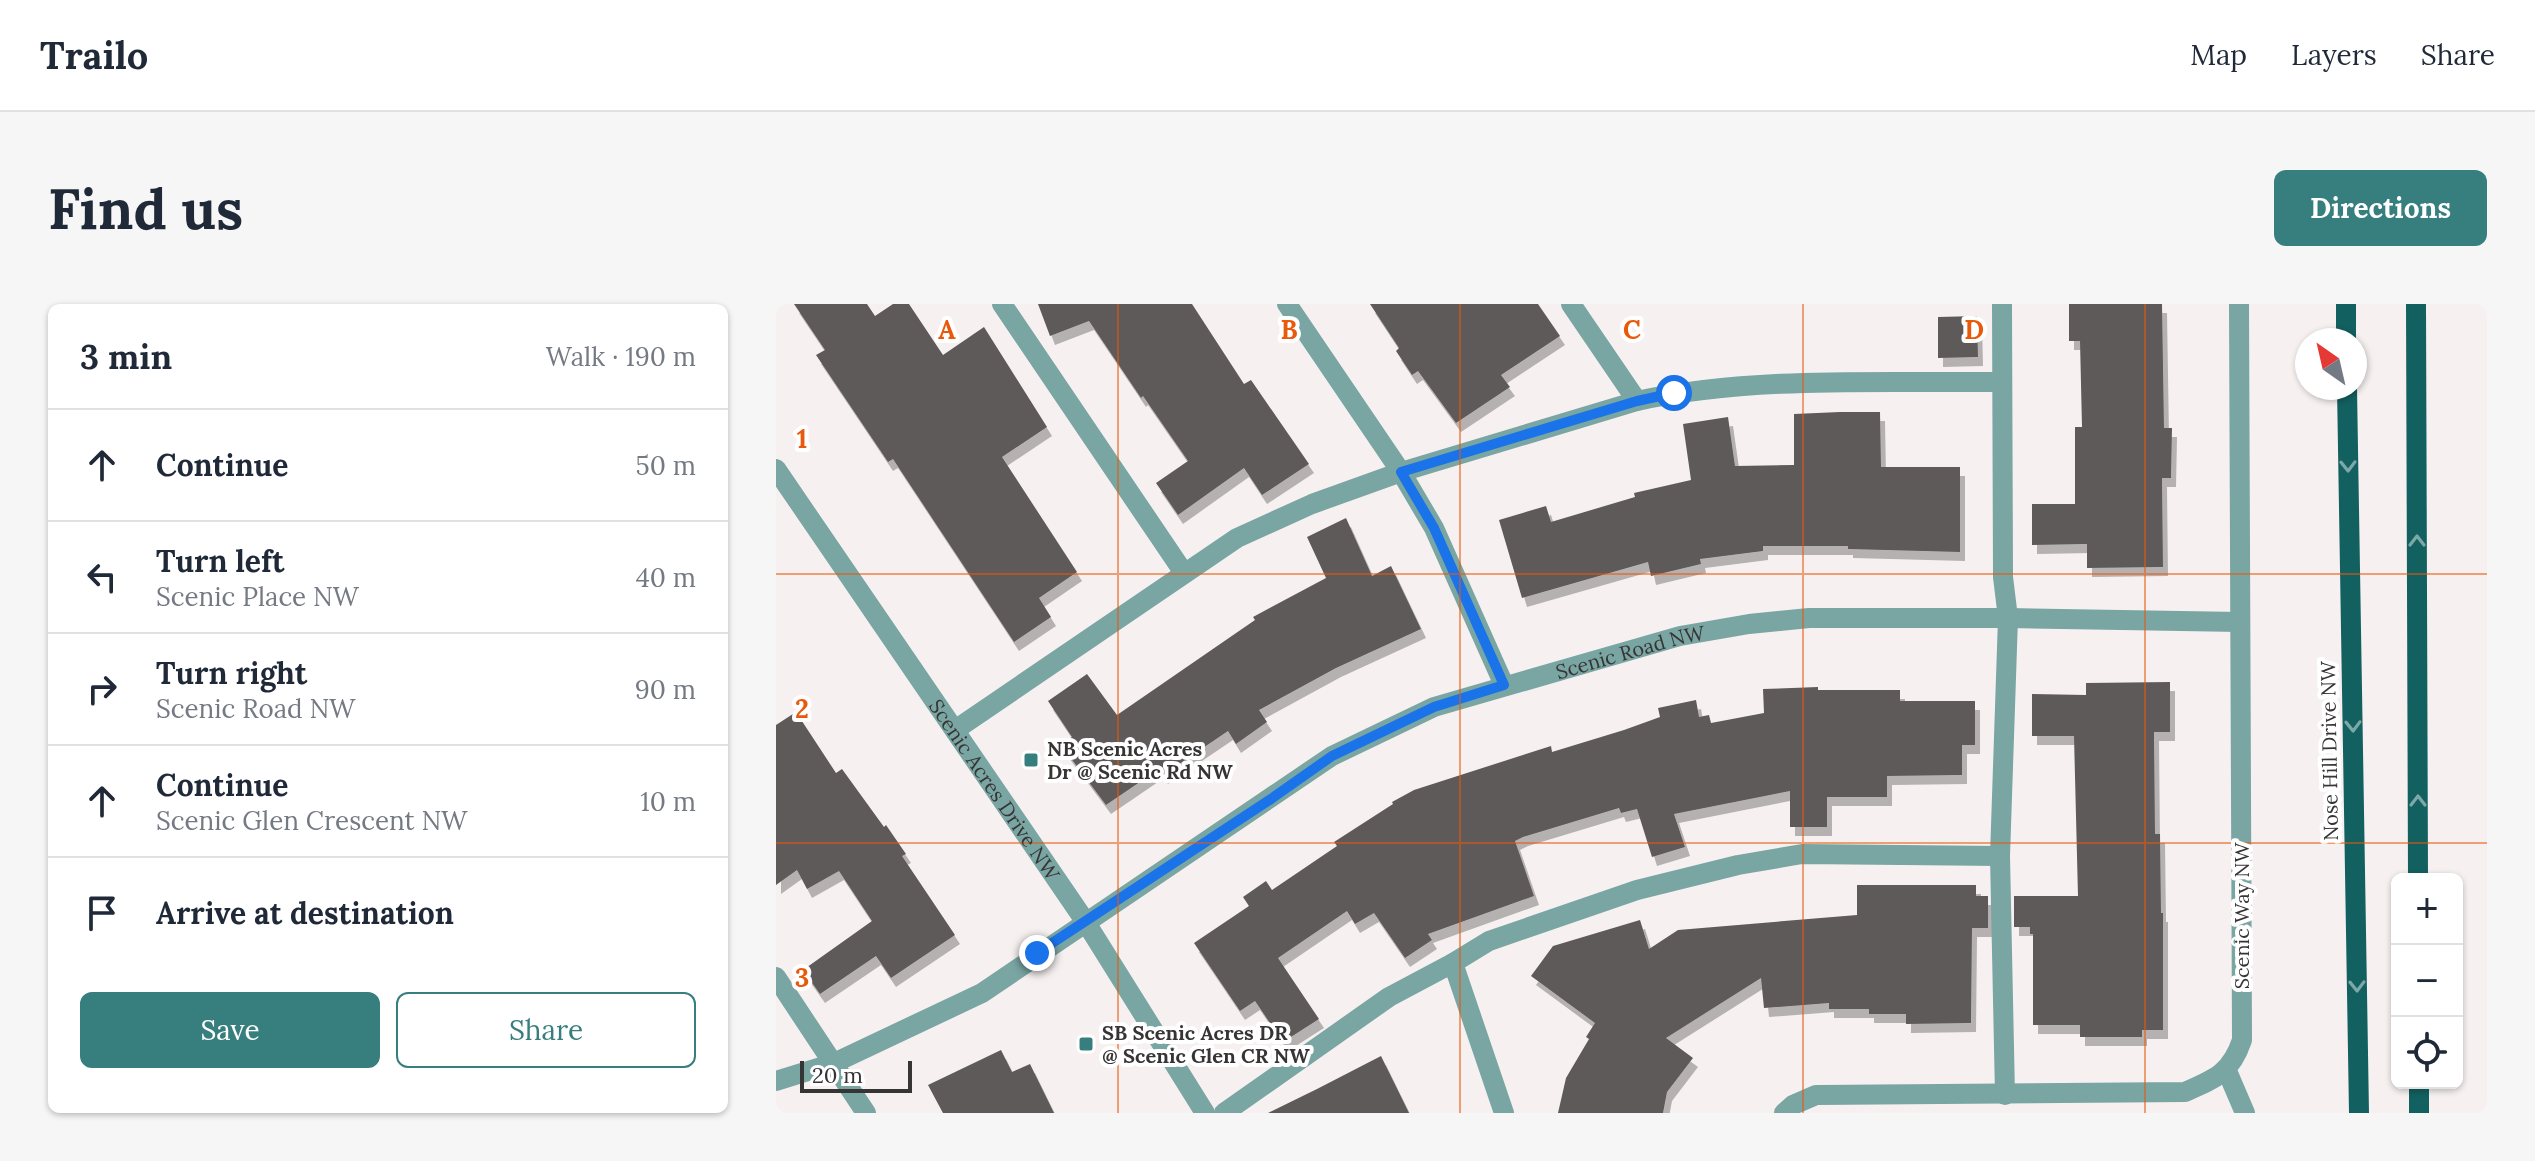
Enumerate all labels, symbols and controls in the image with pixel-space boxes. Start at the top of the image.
text: Trailo [40,31,148,79]
text: Map [2190,37,2247,73]
text: Layers [2291,37,2377,73]
text: Share [2421,37,2495,73]
button: Directions [2274,170,2487,246]
text: Find us [48,173,243,244]
text: A [938,313,956,346]
text: B [1280,313,1298,346]
text: C [1623,313,1641,346]
text: D [1964,313,1984,346]
north arrow [2295,328,2367,400]
text: 3 min [80,335,172,378]
text: Walk · 190 m [546,340,696,373]
route start [1656,375,1692,411]
text: 1 [797,422,807,455]
icon: ahead [80,443,124,487]
text: Continue [156,446,288,484]
text: 50 m [636,449,696,482]
one-way arrow [2340,460,2357,473]
one-way arrow [2408,534,2426,547]
text: Turn left [156,542,284,580]
icon: left [80,555,124,599]
text: 40 m [636,561,696,594]
text: Scenic Place NW [156,580,359,613]
street label: Scenic Road NW [1553,619,1707,684]
text: Turn right [156,654,307,692]
street label: Nose Hill Drive NW [2315,660,2343,841]
icon: right [80,667,124,711]
text: 90 m [635,673,696,706]
text: Scenic Road NW [156,692,355,725]
text: 2 [795,692,809,725]
street label: Scenic Acres Drive NW [924,694,1066,886]
one-way arrow [2344,720,2361,733]
place label: NB Scenic Acres Dr @ Scenic Rd NW [1047,736,1233,784]
marker: NB Scenic Acres Dr @ Scenic Rd NW [1022,751,1040,769]
text: Continue [156,766,288,804]
icon: ahead [80,779,124,823]
text: 10 m [640,785,696,818]
one-way arrow [2409,794,2427,807]
text: Scenic Glen Crescent NW [156,804,467,837]
street label: Scenic Way NW [2229,842,2254,989]
map controls [2391,873,2463,1089]
button: + [2391,873,2463,945]
icon: arrive [80,891,124,935]
text: Arrive at destination [156,894,454,932]
route end [1019,935,1055,971]
button: − [2391,945,2463,1017]
text: 3 [795,961,809,994]
one-way arrow [2348,980,2366,993]
button: Save [80,992,380,1068]
button: Share [396,992,696,1068]
button: locate [2391,1017,2463,1089]
place label: SB Scenic Acres DR @ Scenic Glen CR NW [1102,1020,1310,1068]
marker: SB Scenic Acres DR @ Scenic Glen CR NW [1077,1035,1095,1053]
scale bar [800,1057,912,1093]
text: 20 m [812,1061,863,1089]

